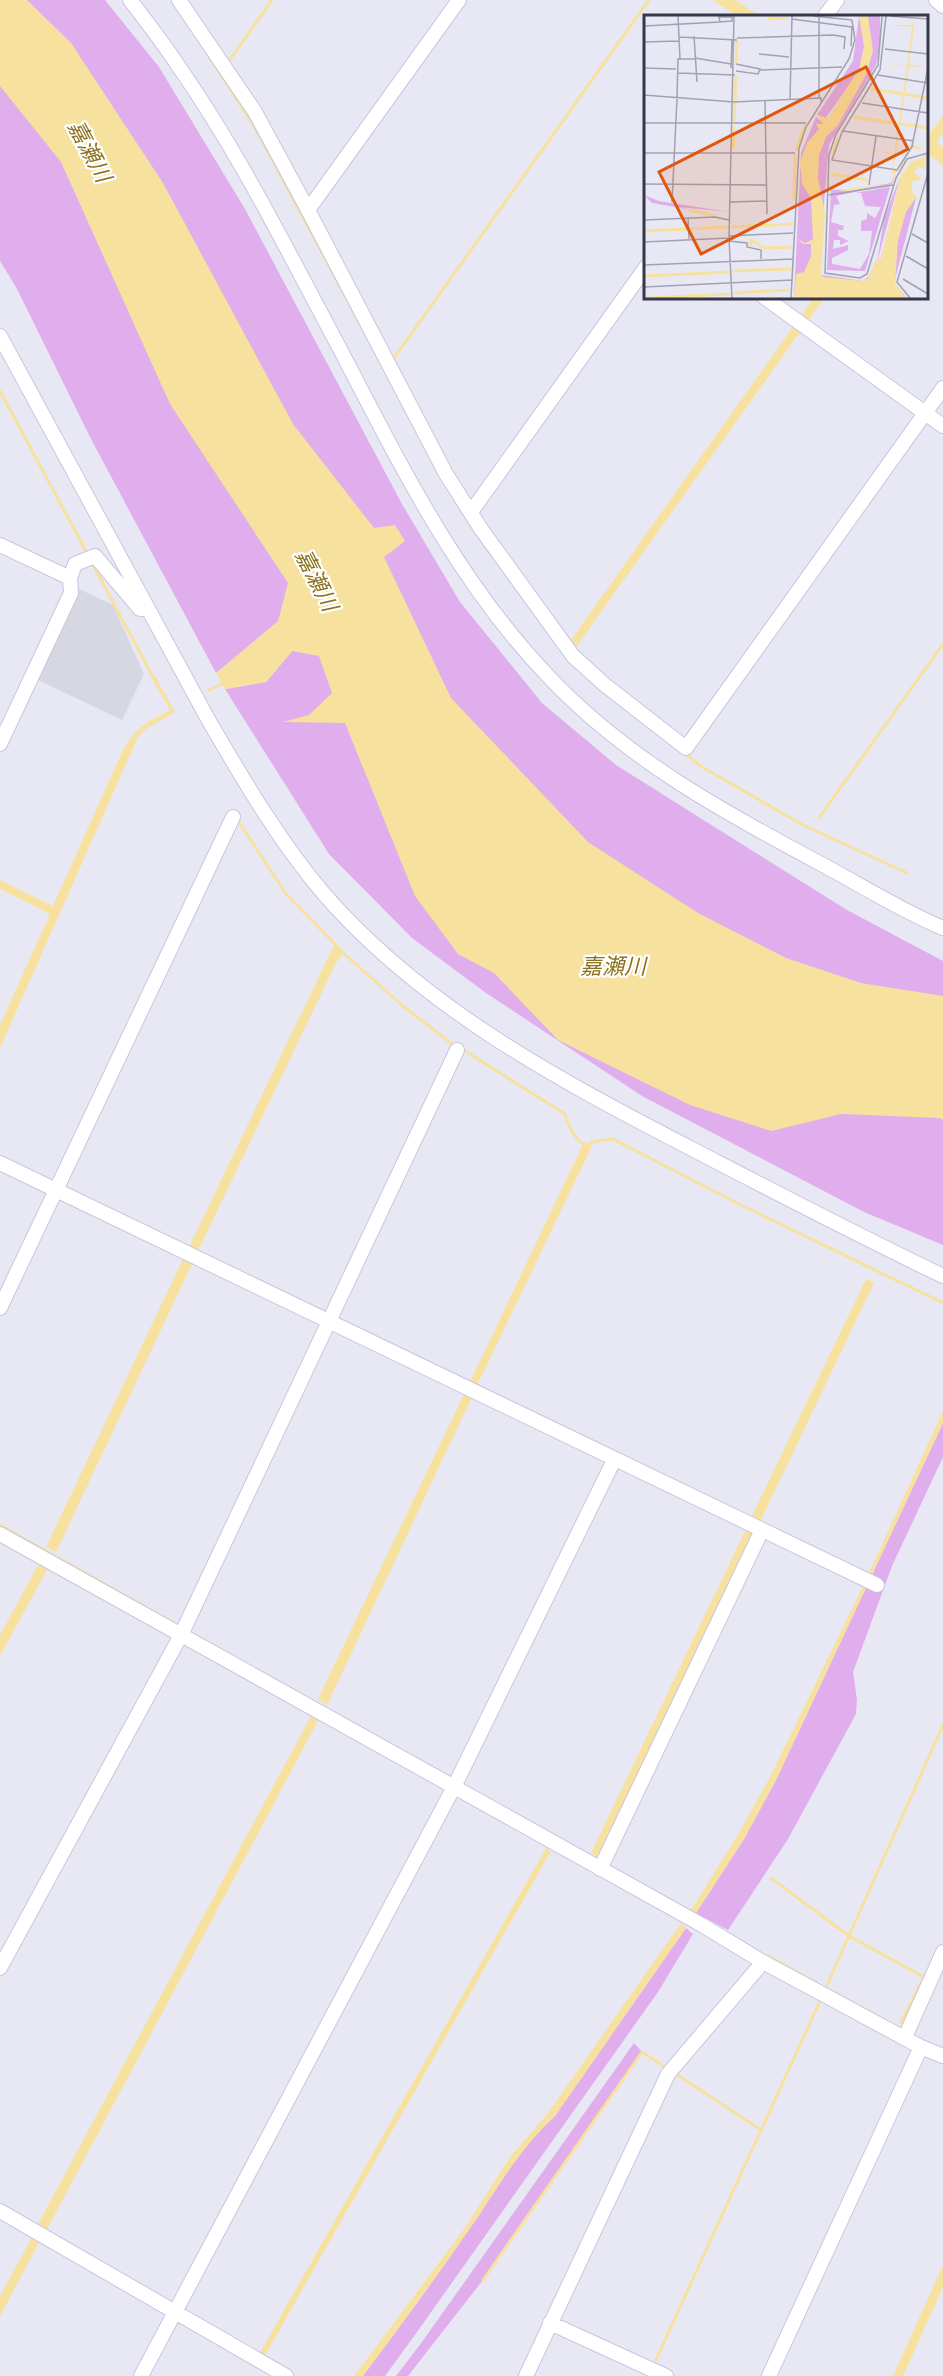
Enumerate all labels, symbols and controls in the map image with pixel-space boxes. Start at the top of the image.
inset map [644,15,928,298]
water label: 嘉瀬川 [62,116,117,188]
water label: 嘉瀬川 [290,545,344,618]
water label: 嘉瀬川 [580,954,648,980]

